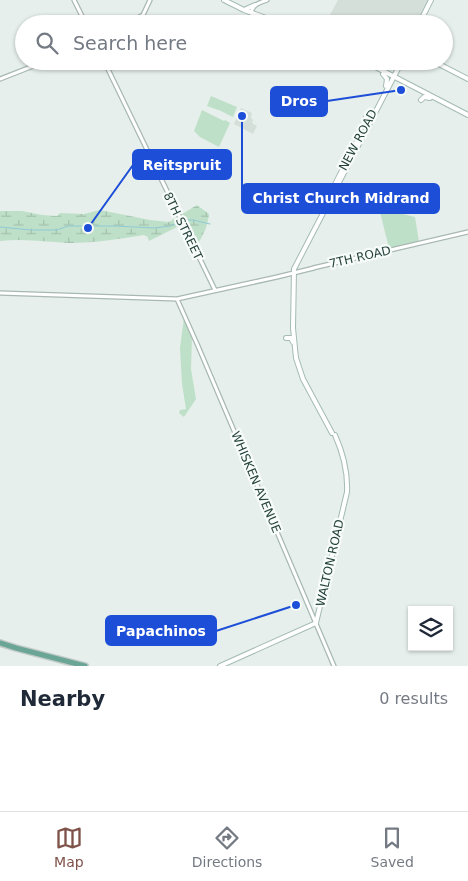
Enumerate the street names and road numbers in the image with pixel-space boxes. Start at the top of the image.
street label: NEW ROAD [336,107,380,173]
street label: 8TH STREET [161,190,206,263]
street label: 7TH ROAD [328,243,392,271]
street label: WHISKEN AVENUE [228,429,284,535]
street label: WALTON ROAD [313,518,347,608]

